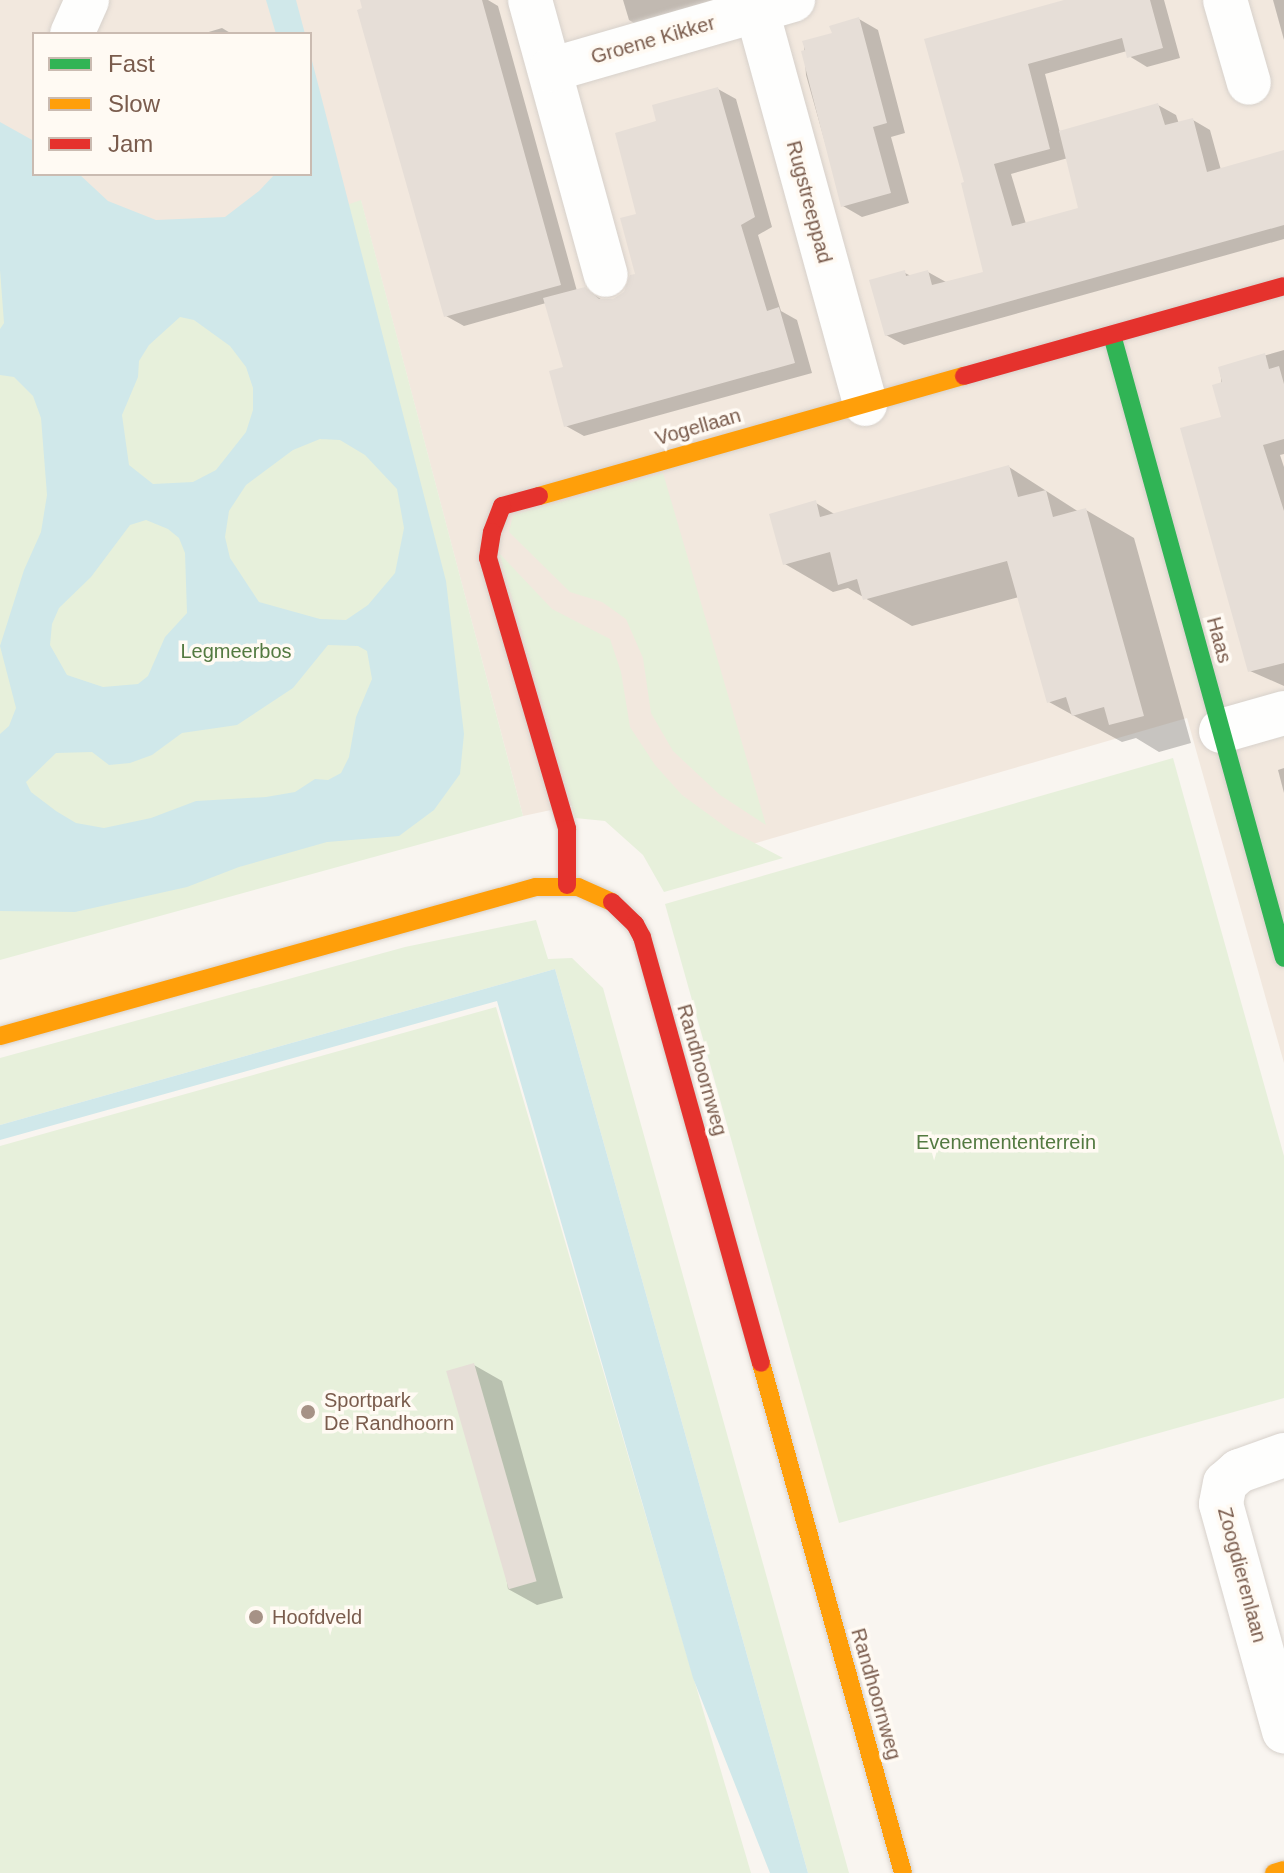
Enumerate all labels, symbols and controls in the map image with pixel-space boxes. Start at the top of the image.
street label: Groene Kikker [588,11,718,69]
legend [32,32,312,176]
text: Fast [108,50,155,77]
text: Slow [108,90,160,117]
text: Jam [108,130,153,157]
street label: Rugstreeppad [781,138,837,266]
street label: Vogellaan [652,403,744,451]
street label: Haas [1201,614,1237,666]
park label: Legmeerbos [180,639,292,663]
street label: Randhoornweg [672,1001,732,1139]
park label: Evenemententerrein [916,1130,1096,1154]
place label: Sportpark De Randhoorn [324,1388,454,1435]
marker: Sportpark De Randhoorn [299,1403,317,1421]
street label: Zoogdierenlaan [1212,1505,1272,1645]
place label: Hoofdveld [272,1605,362,1629]
marker: Hoofdveld [247,1608,265,1626]
street label: Randhoornweg [846,1625,906,1763]

